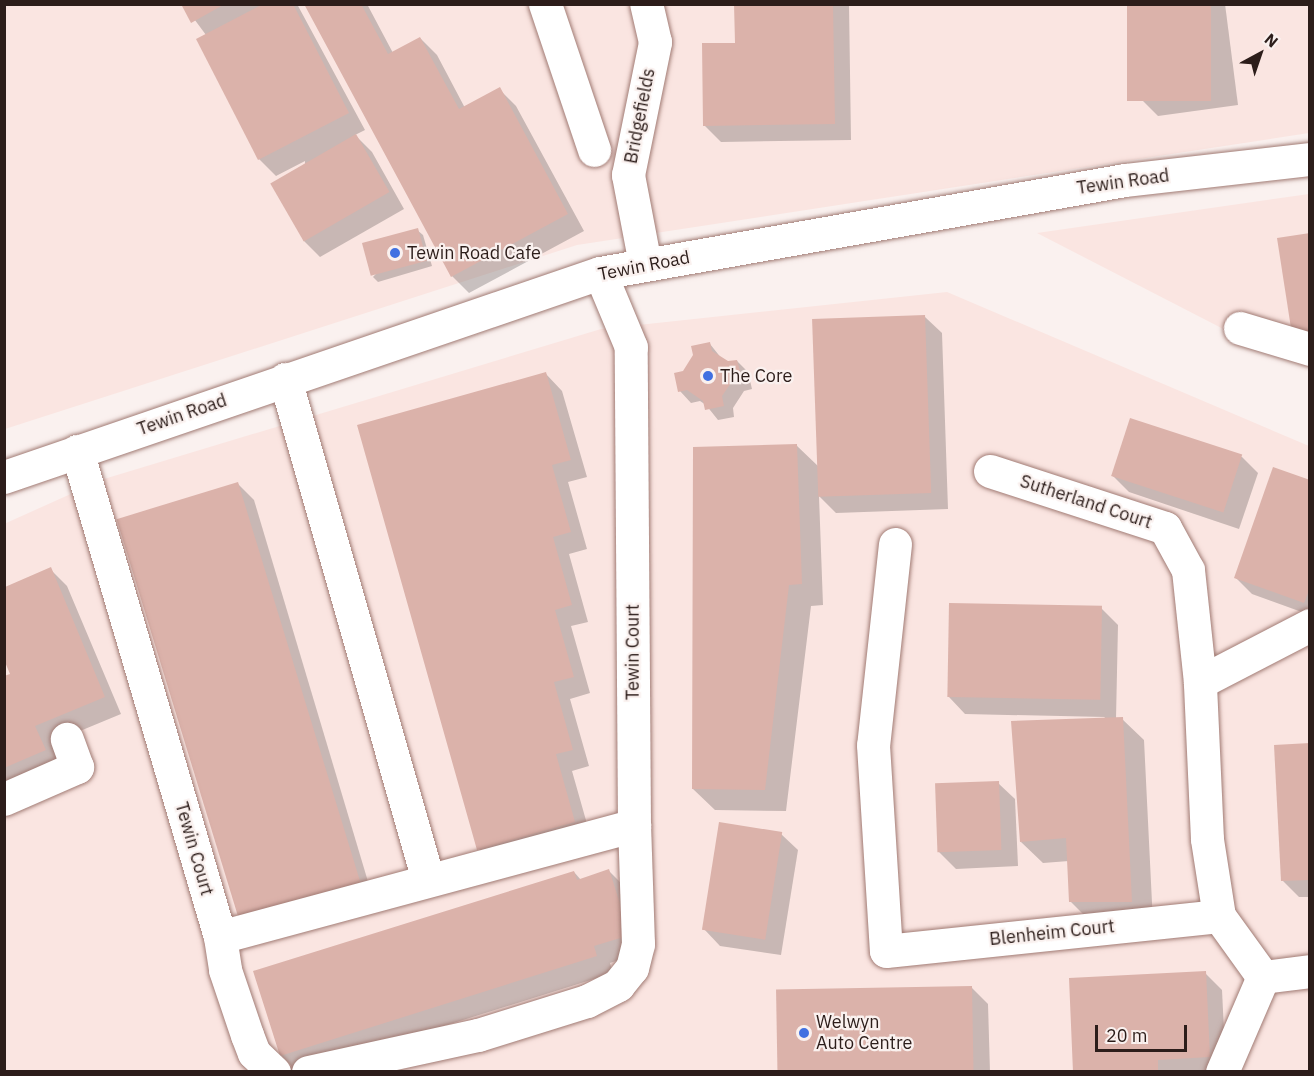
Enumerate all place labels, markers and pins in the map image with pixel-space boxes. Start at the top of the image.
place label: Tewin Road Cafe [407,242,541,264]
marker: Tewin Road Cafe [388,246,402,260]
place label: The Core [720,365,792,387]
marker: The Core [701,369,715,383]
place label: Welwyn Auto Centre [816,1012,912,1054]
marker: Welwyn Auto Centre [797,1026,811,1040]

